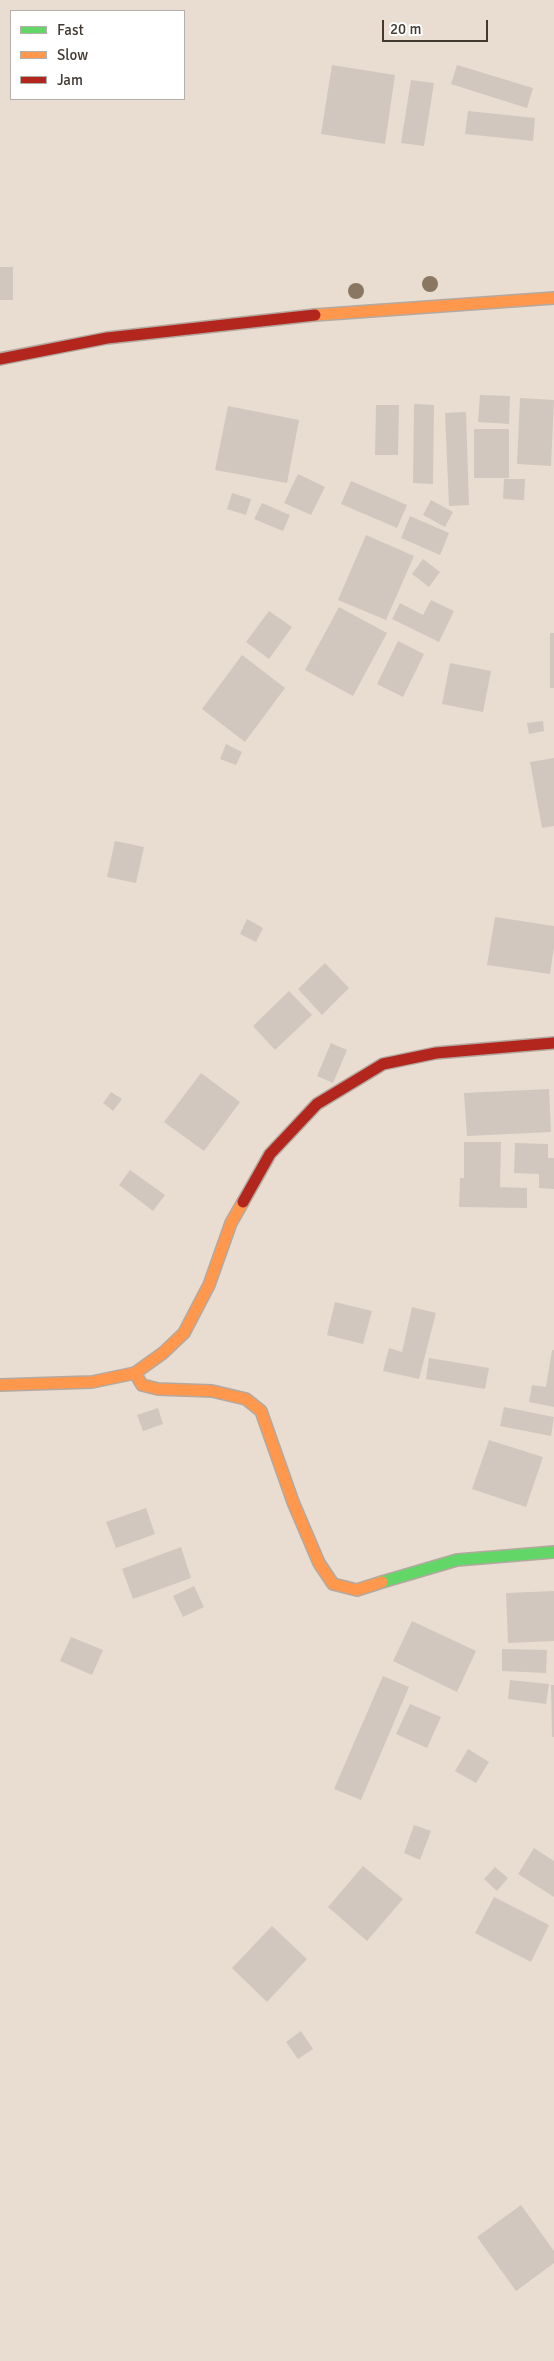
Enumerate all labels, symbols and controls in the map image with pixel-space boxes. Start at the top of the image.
legend [10,10,185,100]
scale bar [384,10,490,42]
text: 20 m [390,20,421,38]
text: Fast [57,21,84,39]
text: Slow [57,46,88,64]
text: Jam [57,71,83,89]

